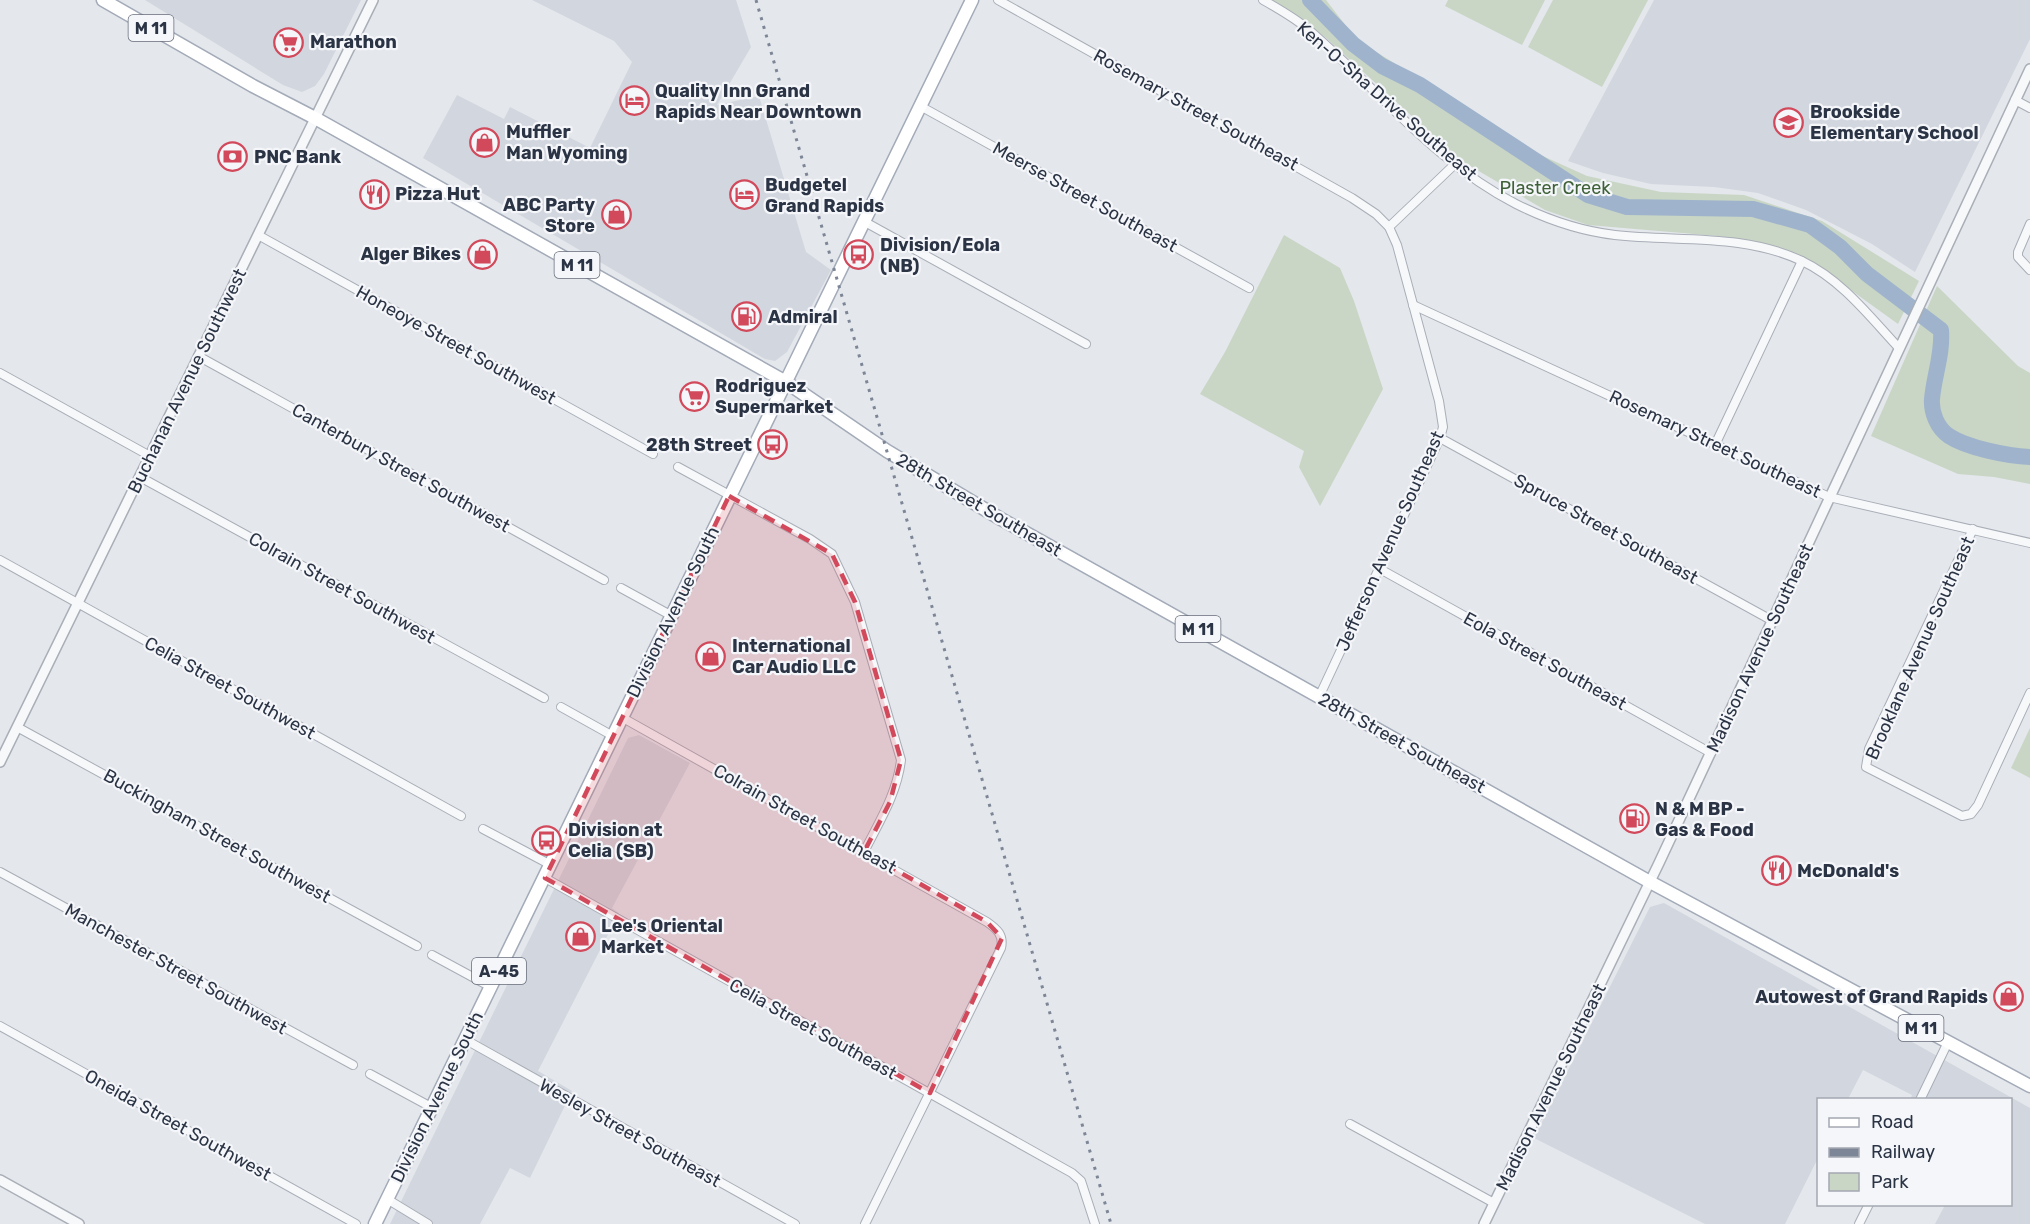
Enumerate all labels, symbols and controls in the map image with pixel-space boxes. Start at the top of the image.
road number: M 11 [128,15,174,41]
street label: Ken-O-Sha Drive Southeast [1292,17,1482,185]
supermarket icon: Marathon [273,26,305,58]
place label: Marathon [310,31,397,53]
street label: Rosemary Street Southeast [1090,44,1302,176]
place label: Quality Inn Grand Rapids Near Downtown [655,80,862,123]
hotel icon: Quality Inn Grand Rapids Near Downtown [618,85,650,117]
place label: Brookside Elementary School [1810,101,1979,144]
school or university icon: Brookside Elementary School [1773,106,1805,138]
place label: Muffler Man Wyoming [506,121,628,164]
shop icon: Muffler Man Wyoming [469,126,501,158]
street label: Meerse Street Southeast [989,137,1181,257]
bank icon: PNC Bank [217,141,249,173]
place label: PNC Bank [254,146,341,168]
place label: Budgetel Grand Rapids [765,174,884,217]
park label: Plaster Creek [1499,177,1611,199]
restaurant icon: Pizza Hut [358,178,390,210]
hotel icon: Budgetel Grand Rapids [728,179,760,211]
place label: Pizza Hut [395,183,480,205]
place label: ABC Party Store [503,194,595,237]
shop icon: ABC Party Store [600,199,632,231]
place label: Division/Eola (NB) [880,234,1000,277]
shop icon: Alger Bikes [466,238,498,270]
bus stop icon: Division/Eola (NB) [843,239,875,271]
place label: Alger Bikes [361,243,461,265]
road number: M 11 [554,252,600,278]
street label: Buchanan Avenue Southwest [123,265,251,497]
street label: Honeoye Street Southwest [352,281,560,409]
fuel station icon: Admiral [731,301,763,333]
place label: Admiral [768,306,838,328]
place label: Rodriguez Supermarket [715,375,833,418]
supermarket icon: Rodriguez Supermarket [678,380,710,412]
street label: Rosemary Street Southeast [1606,385,1824,503]
street label: Canterbury Street Southwest [288,399,514,537]
street label: Jefferson Avenue Southeast [1331,427,1449,655]
bus stop icon: 28th Street [757,429,789,461]
place label: 28th Street [646,434,752,456]
street label: 28th Street Southeast [892,449,1066,561]
street label: Spruce Street Southeast [1510,469,1702,589]
street label: Division Avenue South [622,523,724,701]
street label: Colrain Street Southwest [245,527,439,649]
street label: Brooklane Avenue Southeast [1861,533,1979,763]
street label: Madison Avenue Southeast [1702,540,1818,756]
street label: Eola Street Southeast [1460,607,1630,715]
road number: M 11 [1176,616,1220,642]
street label: Celia Street Southwest [141,632,319,744]
place label: International Car Audio LLC [732,635,856,678]
shop icon: International Car Audio LLC [695,640,727,672]
street label: 28th Street Southeast [1315,688,1489,798]
street label: Colrain Street Southeast [710,759,900,879]
street label: Buckingham Street Southwest [99,764,335,908]
place label: N & M BP - Gas & Food [1655,798,1754,841]
fuel station icon: N & M BP - Gas & Food [1618,803,1650,835]
place label: Division at Celia (SB) [568,819,662,862]
bus stop icon: Division at Celia (SB) [531,824,563,856]
restaurant icon: McDonald's [1760,855,1792,887]
place label: McDonald's [1797,860,1899,882]
street label: Manchester Street Southwest [61,899,291,1039]
place label: Lee's Oriental Market [601,915,723,958]
shop icon: Lee's Oriental Market [564,920,596,952]
road number: A-45 [472,958,526,984]
street label: Celia Street Southeast [725,974,901,1084]
street label: Madison Avenue Southeast [1491,980,1611,1194]
shop icon: Autowest of Grand Rapids [1993,981,2025,1013]
place label: Autowest of Grand Rapids [1755,986,1988,1008]
street label: Division Avenue South [386,1008,488,1186]
road number: M 11 [1898,1015,1944,1041]
street label: Oneida Street Southwest [81,1065,275,1185]
street label: Wesley Street Southeast [535,1074,725,1192]
legend [1817,1098,2012,1206]
text: Road [1871,1111,1914,1133]
text: Railway [1871,1141,1935,1163]
text: Park [1871,1171,1909,1193]

